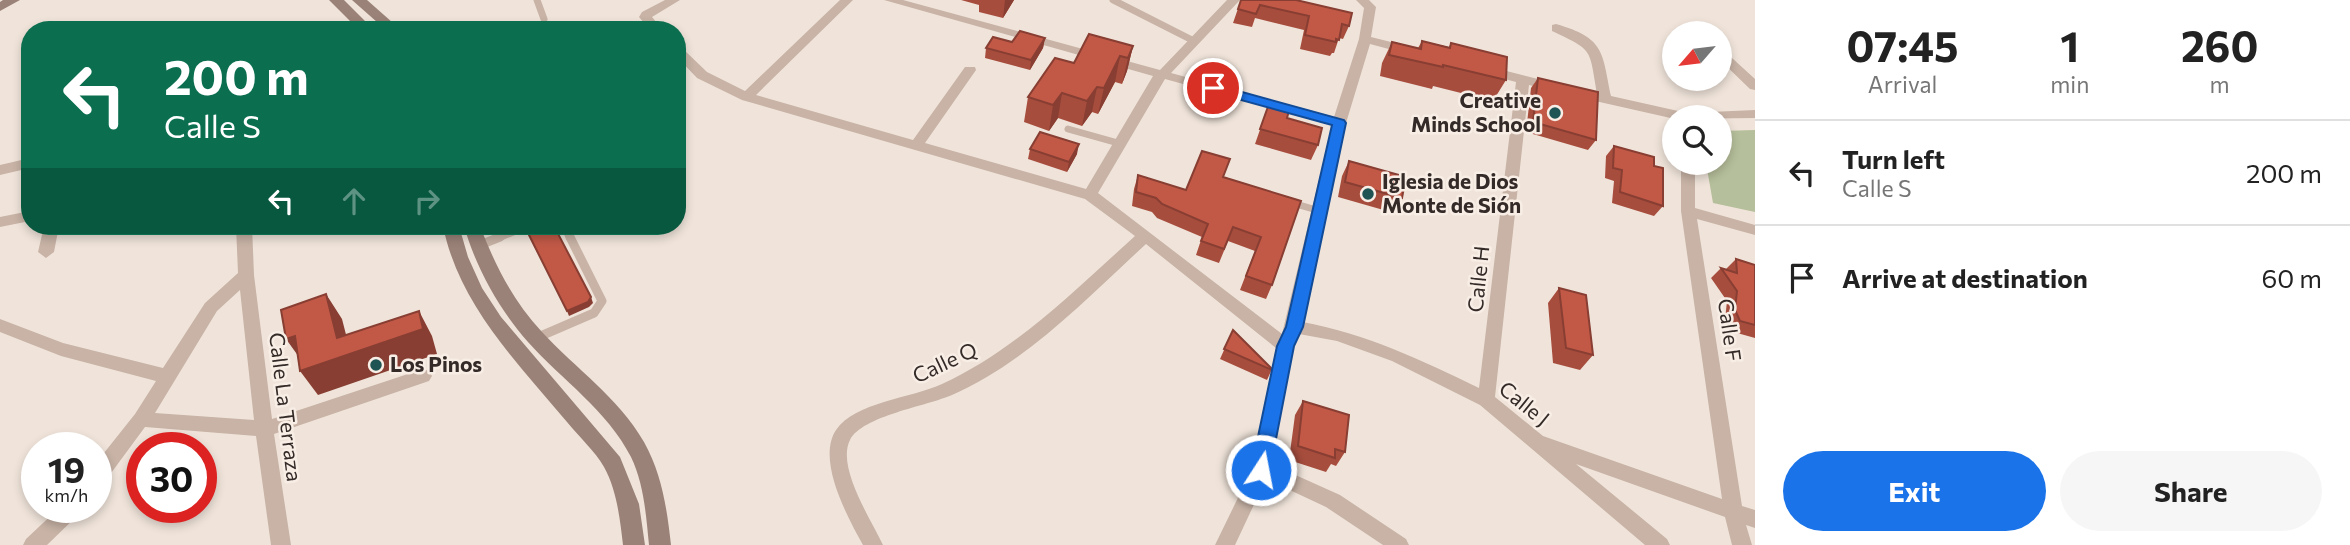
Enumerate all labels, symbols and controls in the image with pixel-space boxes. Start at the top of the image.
text: 07:45 [1847,19,1959,71]
text: 1 [2060,19,2079,71]
text: 260 [2181,19,2258,71]
north arrow [1662,21,1732,91]
map controls [1662,21,1732,175]
text: 200 m [164,45,309,105]
icon: left [49,49,140,140]
pin [1183,58,1243,118]
icon: arrive [1194,69,1232,107]
text: Arrival [1868,70,1937,98]
text: min [2050,70,2089,98]
text: m [2210,70,2230,98]
place label: Creative Minds School [1411,87,1541,136]
text: Calle S [164,105,261,145]
marker: Creative Minds School [1547,105,1563,121]
button: search [1662,105,1732,175]
text: Turn left [1842,143,1945,174]
icon: left [1783,154,1821,192]
text: 200 m [2246,157,2322,188]
place label: Iglesia de Dios Monte de Sión [1382,168,1521,217]
text: Calle S [1842,174,1912,202]
icon: left [262,182,300,220]
icon: ahead [335,182,373,220]
icon: right [408,182,446,220]
marker: Iglesia de Dios Monte de Sión [1360,186,1376,202]
street label: Calle H [1462,244,1493,313]
icon: arrive [1783,259,1821,297]
text: Arrive at destination [1842,262,2088,293]
text: 60 m [2262,262,2322,293]
street label: Calle F [1714,297,1747,363]
street label: Calle La Terraza [265,331,308,483]
street label: Calle Q [908,336,981,387]
place label: Los Pinos [390,351,482,376]
marker: Los Pinos [368,357,384,373]
street label: Calle J [1495,375,1555,431]
speed limit sign: 30 [126,432,217,523]
position arrow [1224,433,1298,507]
text: 19 [48,447,85,490]
button: Exit [1783,451,2046,531]
button: Share [2060,451,2322,531]
text: km/h [45,484,88,506]

